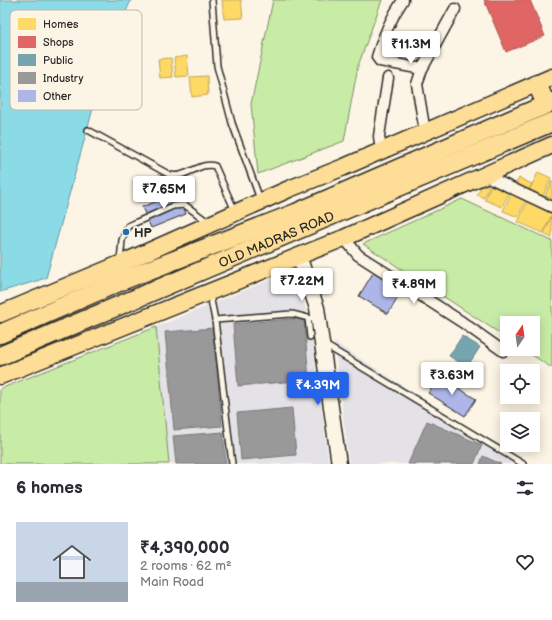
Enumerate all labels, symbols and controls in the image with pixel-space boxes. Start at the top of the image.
legend [10,10,142,110]
text: Homes [43,18,79,31]
pin: ₹11.3M [378,31,444,65]
text: Shops [43,36,74,49]
text: ₹11.3M [391,36,431,52]
text: Public [43,54,73,67]
text: Industry [43,72,83,85]
text: Other [43,90,72,103]
pin: ₹7.65M [131,176,197,210]
text: ₹7.65M [142,181,186,197]
street label: OLD MADRAS ROAD [216,208,337,271]
place label: HP [134,225,153,241]
marker: HP [121,227,131,237]
pin: ₹7.22M [269,268,335,302]
pin: ₹4.89M [381,271,447,305]
text: ₹7.22M [280,273,324,289]
text: ₹4.89M [392,276,436,292]
north arrow [500,316,540,356]
map controls [500,316,540,452]
pin: ₹3.63M [419,362,485,396]
button: locate [500,364,540,404]
text: ₹3.63M [430,367,474,383]
pin: ₹4.39M [285,372,351,406]
text: ₹4.39M [296,377,340,393]
button: layers [500,412,540,452]
icon: filters [514,477,536,499]
text: 6 homes [16,478,83,498]
icon: home [48,538,96,586]
text: ₹4,390,000 [140,538,230,558]
icon: heart [514,551,536,573]
text: 2 rooms · 62 m² [140,558,232,574]
text: Main Road [140,574,204,590]

